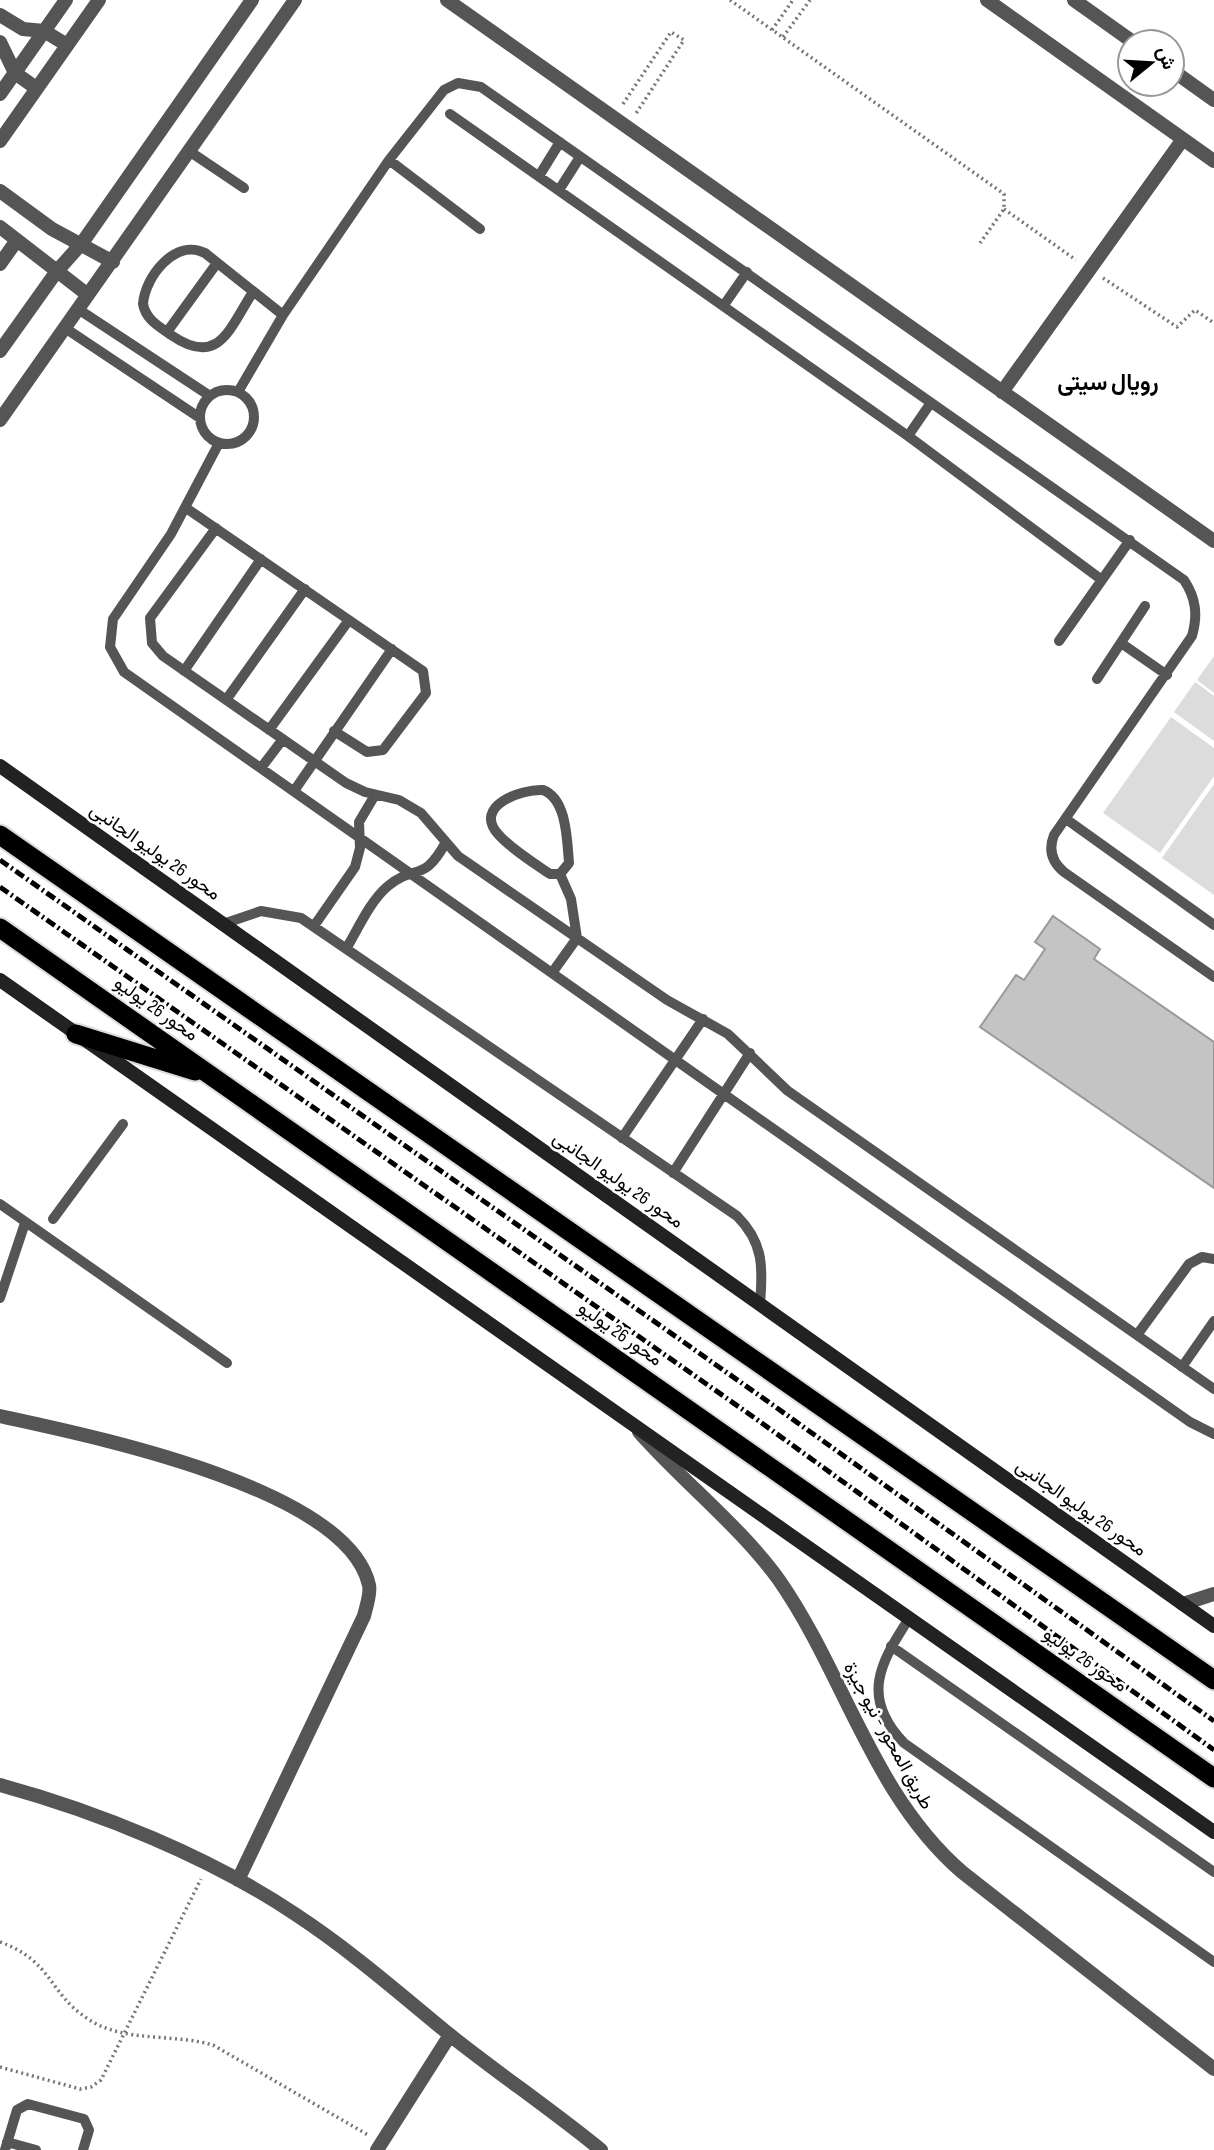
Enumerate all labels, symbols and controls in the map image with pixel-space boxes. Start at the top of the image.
north arrow [1116,28,1186,98]
text: ش [1151,44,1180,73]
district label: رويال سيتى [1057,369,1159,397]
street label: محور 26 يوليو الجانبى [85,798,225,906]
street label: محور 26 يوليو [109,972,203,1046]
street label: محور 26 يوليو الجانبى [548,1126,688,1234]
street label: محور 26 يوليو [573,1297,667,1371]
street label: محور 26 يوليو الجانبى [1011,1454,1151,1562]
street label: محور 26 يوليو [1038,1623,1132,1697]
street label: طريق المحور - نيو جيزة [838,1658,938,1814]

